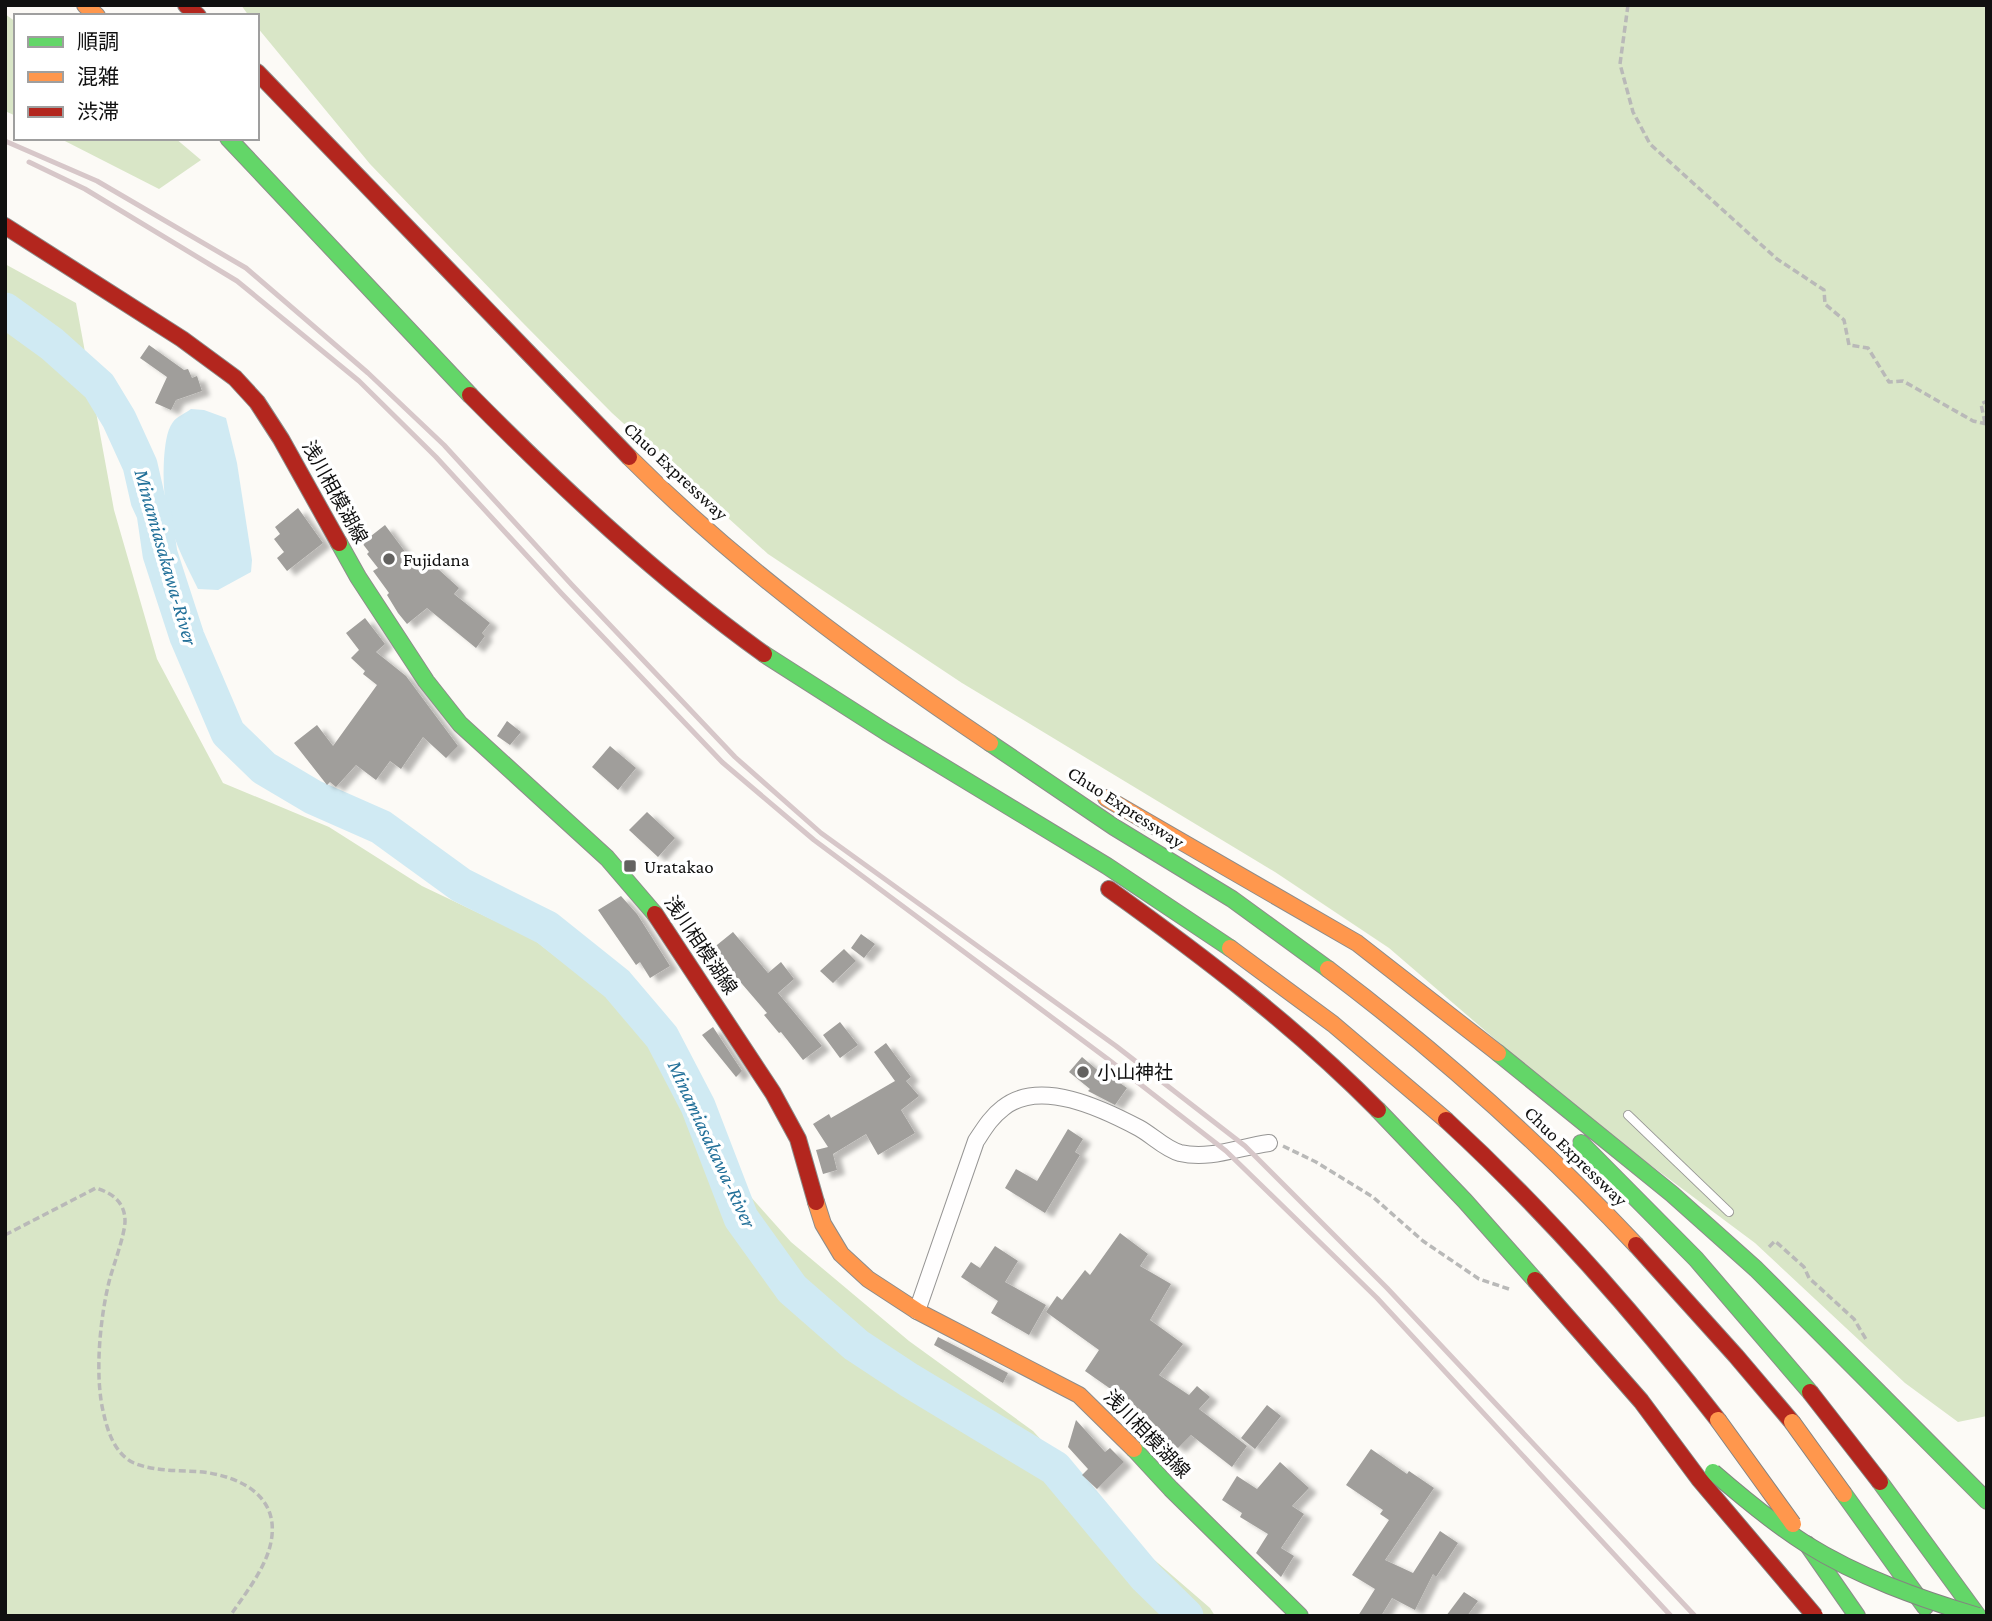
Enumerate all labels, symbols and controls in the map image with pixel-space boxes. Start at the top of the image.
legend [14,14,259,140]
text: 順調 [77,30,119,54]
text: 混雑 [77,65,119,89]
text: 渋滞 [77,100,119,124]
street label: Chuo Expressway [620,418,732,525]
street label: 浅川相模湖線 [298,437,372,547]
water label: Minamiasakawa-River [129,465,203,648]
place label: Fujidana [403,549,470,571]
marker: Fujidana [381,551,397,567]
street label: Chuo Expressway [1064,762,1188,852]
place label: Uratakao [644,856,714,877]
marker: Uratakao [622,858,638,874]
street label: 浅川相模湖線 [660,892,742,998]
water label: Minamiasakawa-River [662,1056,762,1232]
place label: 小山神社 [1097,1062,1173,1083]
marker: 小山神社 [1075,1064,1091,1080]
street label: Chuo Expressway [1520,1102,1632,1210]
street label: 浅川相模湖線 [1100,1386,1194,1482]

